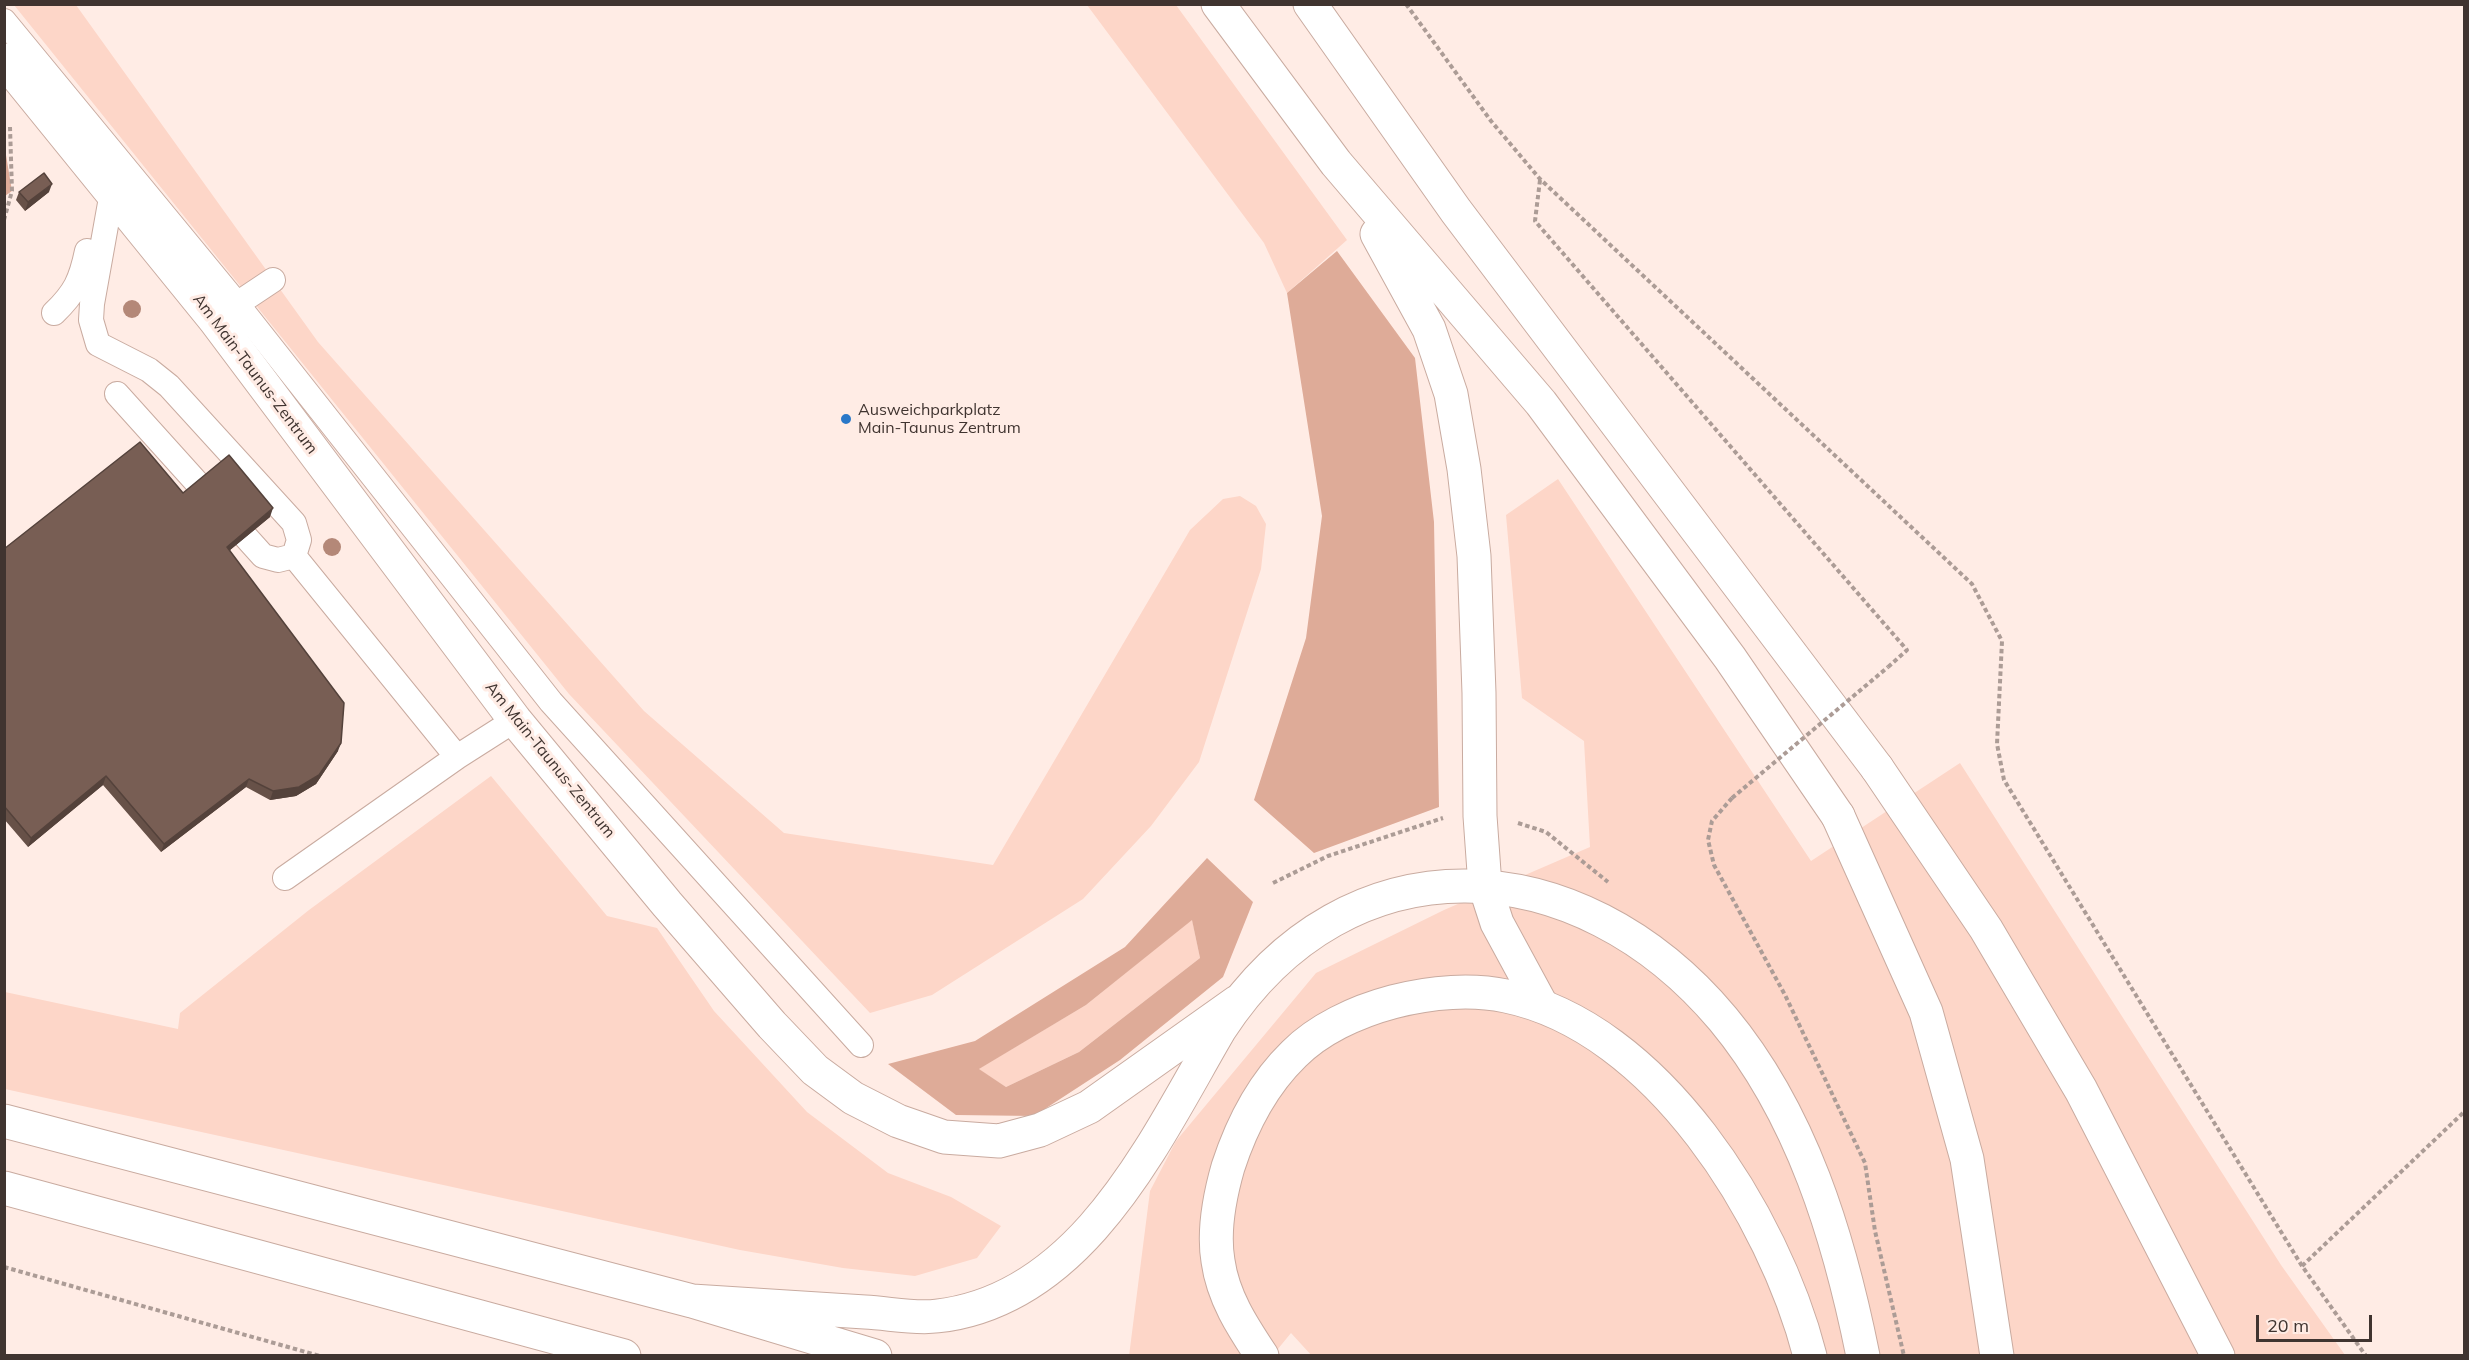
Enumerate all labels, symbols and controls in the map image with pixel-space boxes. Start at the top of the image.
street label: Am Main-Taunus-Zentrum [189,290,321,458]
place label: Ausweichparkplatz Main-Taunus Zentrum [858,400,1021,438]
marker: Ausweichparkplatz Main-Taunus Zentrum [839,412,853,426]
street label: Am Main-Taunus-Zentrum [481,678,619,842]
scale bar [2259,1303,2374,1341]
text: 20 m [2267,1314,2309,1337]

